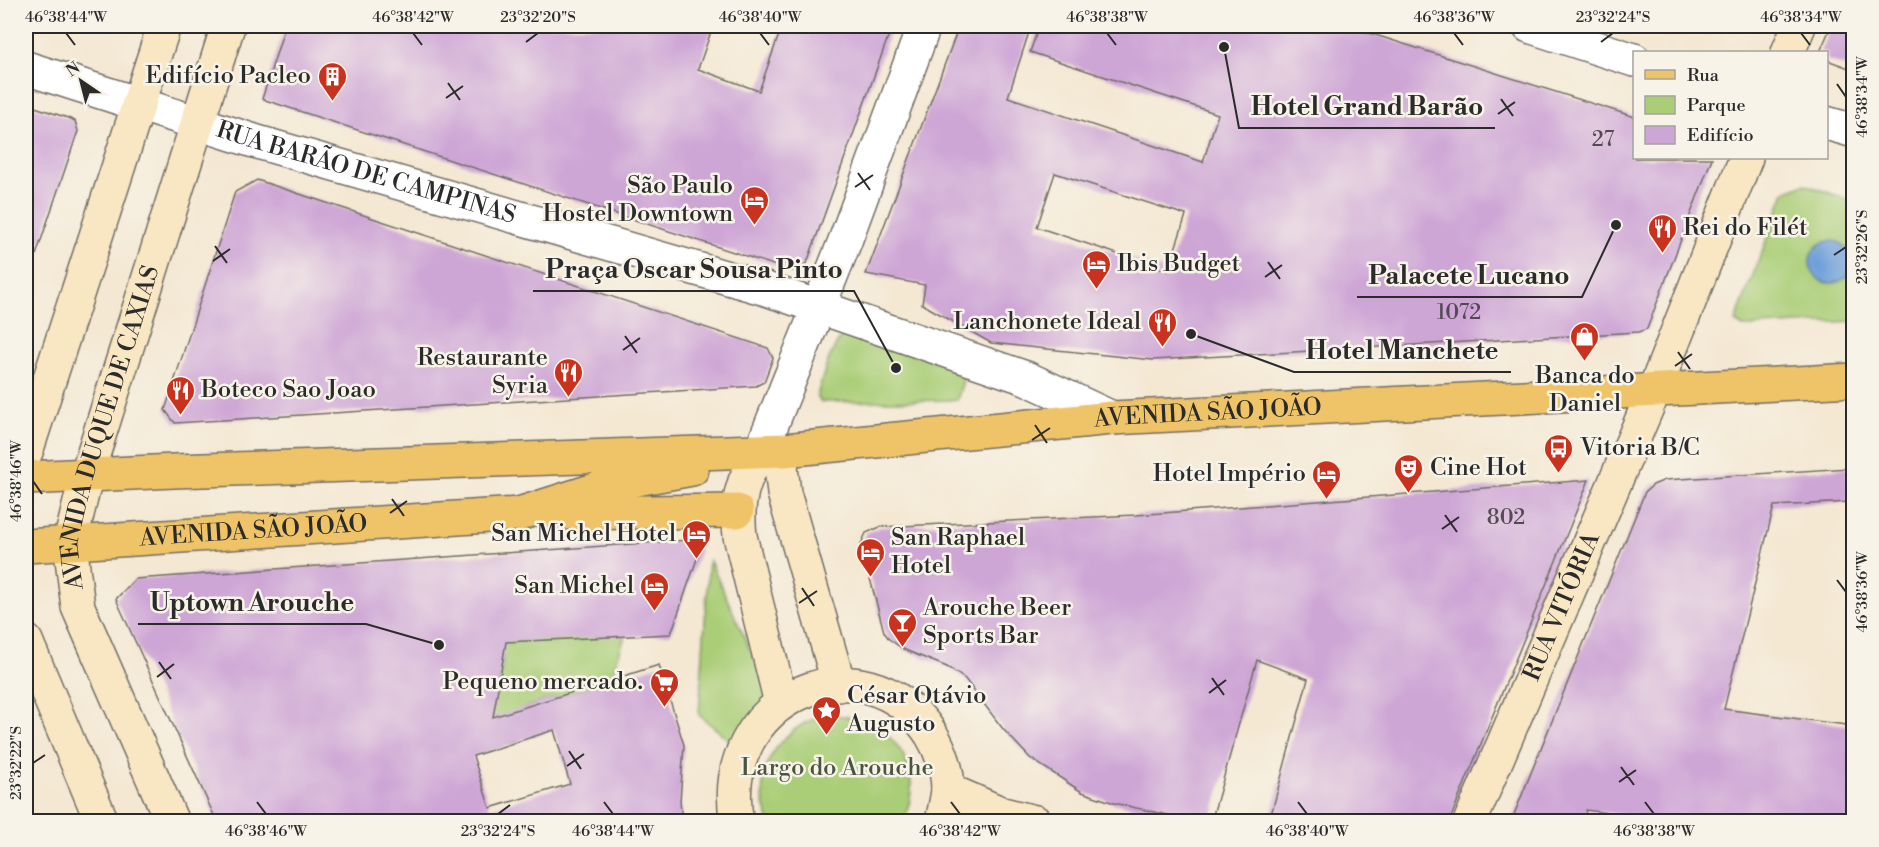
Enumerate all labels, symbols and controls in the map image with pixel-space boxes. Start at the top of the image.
text: 46°38'44"W [25,8,107,27]
text: 46°38'42"W [372,8,454,27]
text: 23°32'20"S [500,8,576,27]
text: 46°38'40"W [719,8,802,27]
text: 46°38'38"W [1066,8,1148,27]
text: 46°38'36"W [1413,8,1495,27]
text: 23°32'24"S [1576,8,1650,27]
text: 46°38'34"W [1760,8,1842,27]
north arrow [51,51,111,111]
legend [1633,51,1828,159]
text: 46°38'34"W [1853,56,1872,138]
text: N [62,58,84,81]
building icon: Edifício Pacleo [316,60,348,102]
place label: Edifício Pacleo [145,61,311,91]
text: Rua [1687,64,1720,87]
callout: Hotel Grand Barão [1239,84,1495,128]
text: Hotel Grand Barão [1251,91,1483,123]
text: Parque [1687,94,1746,117]
street label: RUA BARÃO DE CAMPINAS [213,115,519,231]
text: Edifício [1687,124,1754,147]
house number: 27 [1592,127,1615,153]
place label: São Paulo Hostel Downtown [543,171,733,229]
hotel icon: São Paulo Hostel Downtown [738,184,770,226]
text: 23°32'26"S [1853,210,1872,284]
restaurant icon: Rei do Filét [1646,212,1678,254]
place label: Rei do Filét [1683,213,1808,243]
callout: Praça Oscar Sousa Pinto [533,247,854,291]
hotel icon: Ibis Budget [1080,248,1112,290]
place label: Ibis Budget [1117,249,1241,279]
callout: Palacete Lucano [1357,253,1582,297]
text: Praça Oscar Sousa Pinto [545,254,843,286]
text: Palacete Lucano [1368,260,1570,292]
street label: AVENIDA DUQUE DE CAXIAS [55,262,167,593]
house number: 1072 [1437,300,1481,326]
restaurant icon: Lanchonete Ideal [1146,306,1178,348]
place label: Lanchonete Ideal [953,307,1141,337]
shop icon: Banca do Daniel [1569,320,1601,362]
callout: Hotel Manchete [1294,328,1511,372]
text: Hotel Manchete [1305,335,1499,367]
place label: Restaurante Syria [417,343,549,401]
restaurant icon: Restaurante Syria [553,356,585,398]
place label: Banca do Daniel [1534,361,1635,419]
restaurant icon: Boteco Sao Joao [164,374,196,416]
place label: Boteco Sao Joao [200,375,376,405]
street label: AVENIDA SÃO JOÃO [1091,392,1323,435]
bus stop icon: Vitoria B/C [1543,432,1575,474]
place label: Vitoria B/C [1579,433,1700,463]
text: 46°38'46"W [7,440,26,522]
theatre icon: Cine Hot [1393,452,1425,494]
place label: Cine Hot [1430,453,1527,483]
hotel icon: Hotel Império [1311,458,1343,500]
place label: Hotel Império [1153,459,1306,489]
house number: 802 [1487,505,1525,531]
street label: AVENIDA SÃO JOÃO [138,509,368,554]
hotel icon: San Michel Hotel [681,518,713,560]
place label: San Michel Hotel [491,519,676,549]
place label: San Raphael Hotel [891,523,1025,581]
street label: RUA VITÓRIA [1517,528,1607,686]
hotel icon: San Raphael Hotel [854,536,886,578]
text: 46°38'36"W [1853,551,1872,633]
hotel icon: San Michel [639,570,671,612]
place label: San Michel [514,571,634,601]
callout: Uptown Arouche [138,580,366,624]
text: Uptown Arouche [150,587,354,619]
place label: Arouche Beer Sports Bar [922,593,1072,651]
bar icon: Arouche Beer Sports Bar [886,606,918,648]
supermarket icon: Pequeno mercado. [648,666,680,708]
place label: Pequeno mercado. [442,667,643,697]
place label: César Otávio Augusto [846,681,987,739]
place icon: César Otávio Augusto [810,694,842,736]
text: 23°32'22"S [7,726,26,800]
park label: Largo do Arouche [740,753,934,783]
text: 46°38'46"W [225,822,307,841]
text: 23°32'24"S [461,822,535,841]
text: 46°38'44"W [572,822,654,841]
text: 46°38'42"W [919,822,1001,841]
text: 46°38'40"W [1266,822,1349,841]
text: 46°38'38"W [1613,822,1695,841]

